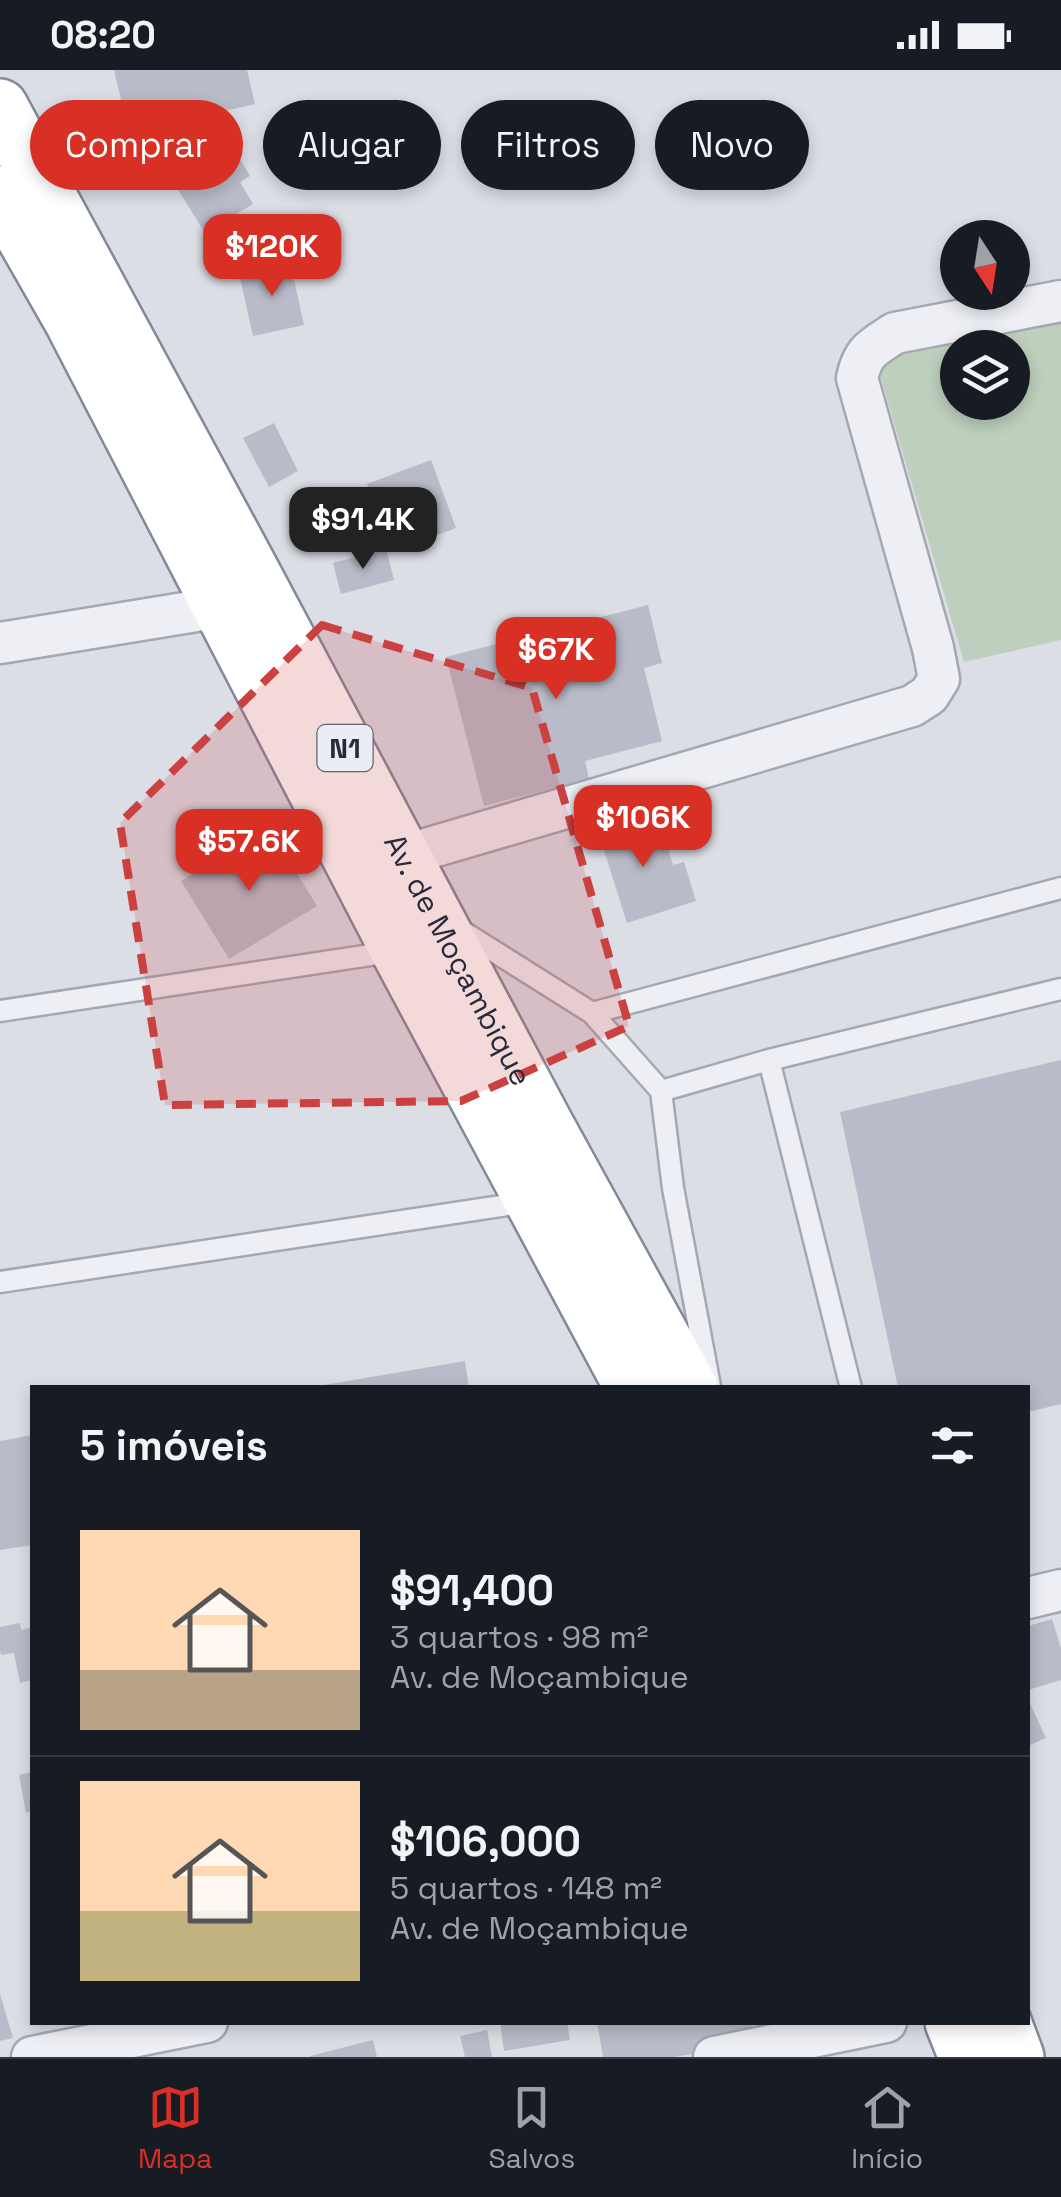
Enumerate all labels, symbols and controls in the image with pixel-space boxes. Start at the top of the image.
text: 08:20 [50,11,156,59]
chip: Comprar [30,100,243,190]
chip: Alugar [263,100,441,190]
chip: Filtros [461,100,635,190]
chip: Novo [655,100,809,190]
pin: $120K [202,214,342,299]
north arrow [940,220,1030,310]
map controls [940,220,1030,420]
text: $120K [225,226,319,266]
button: layers [940,330,1030,420]
pin: $91.4K [282,487,444,572]
text: $91.4K [311,499,415,539]
pin: $67K [497,617,615,702]
text: $67K [518,629,594,669]
road number: N1 [318,725,372,771]
pin: $106K [573,785,713,870]
text: $106K [596,797,690,837]
pin: $57.6K [168,809,330,894]
text: $57.6K [198,821,300,861]
street label: Av. de Moçambique [375,827,541,1093]
icon: filters [925,1418,980,1473]
text: 5 imóveis [80,1419,268,1472]
text: $91,400 [390,1564,554,1617]
icon: home [160,1570,280,1690]
text: 3 quartos · 98 m² [390,1617,648,1657]
text: Av. de Moçambique [390,1657,689,1697]
text: $106,000 [390,1815,581,1868]
icon: home [160,1821,280,1941]
text: 5 quartos · 148 m² [390,1868,662,1908]
text: Av. de Moçambique [390,1908,689,1948]
tab: Mapa [138,2080,212,2176]
tab: Salvos [488,2080,575,2176]
tab: Início [851,2080,923,2176]

